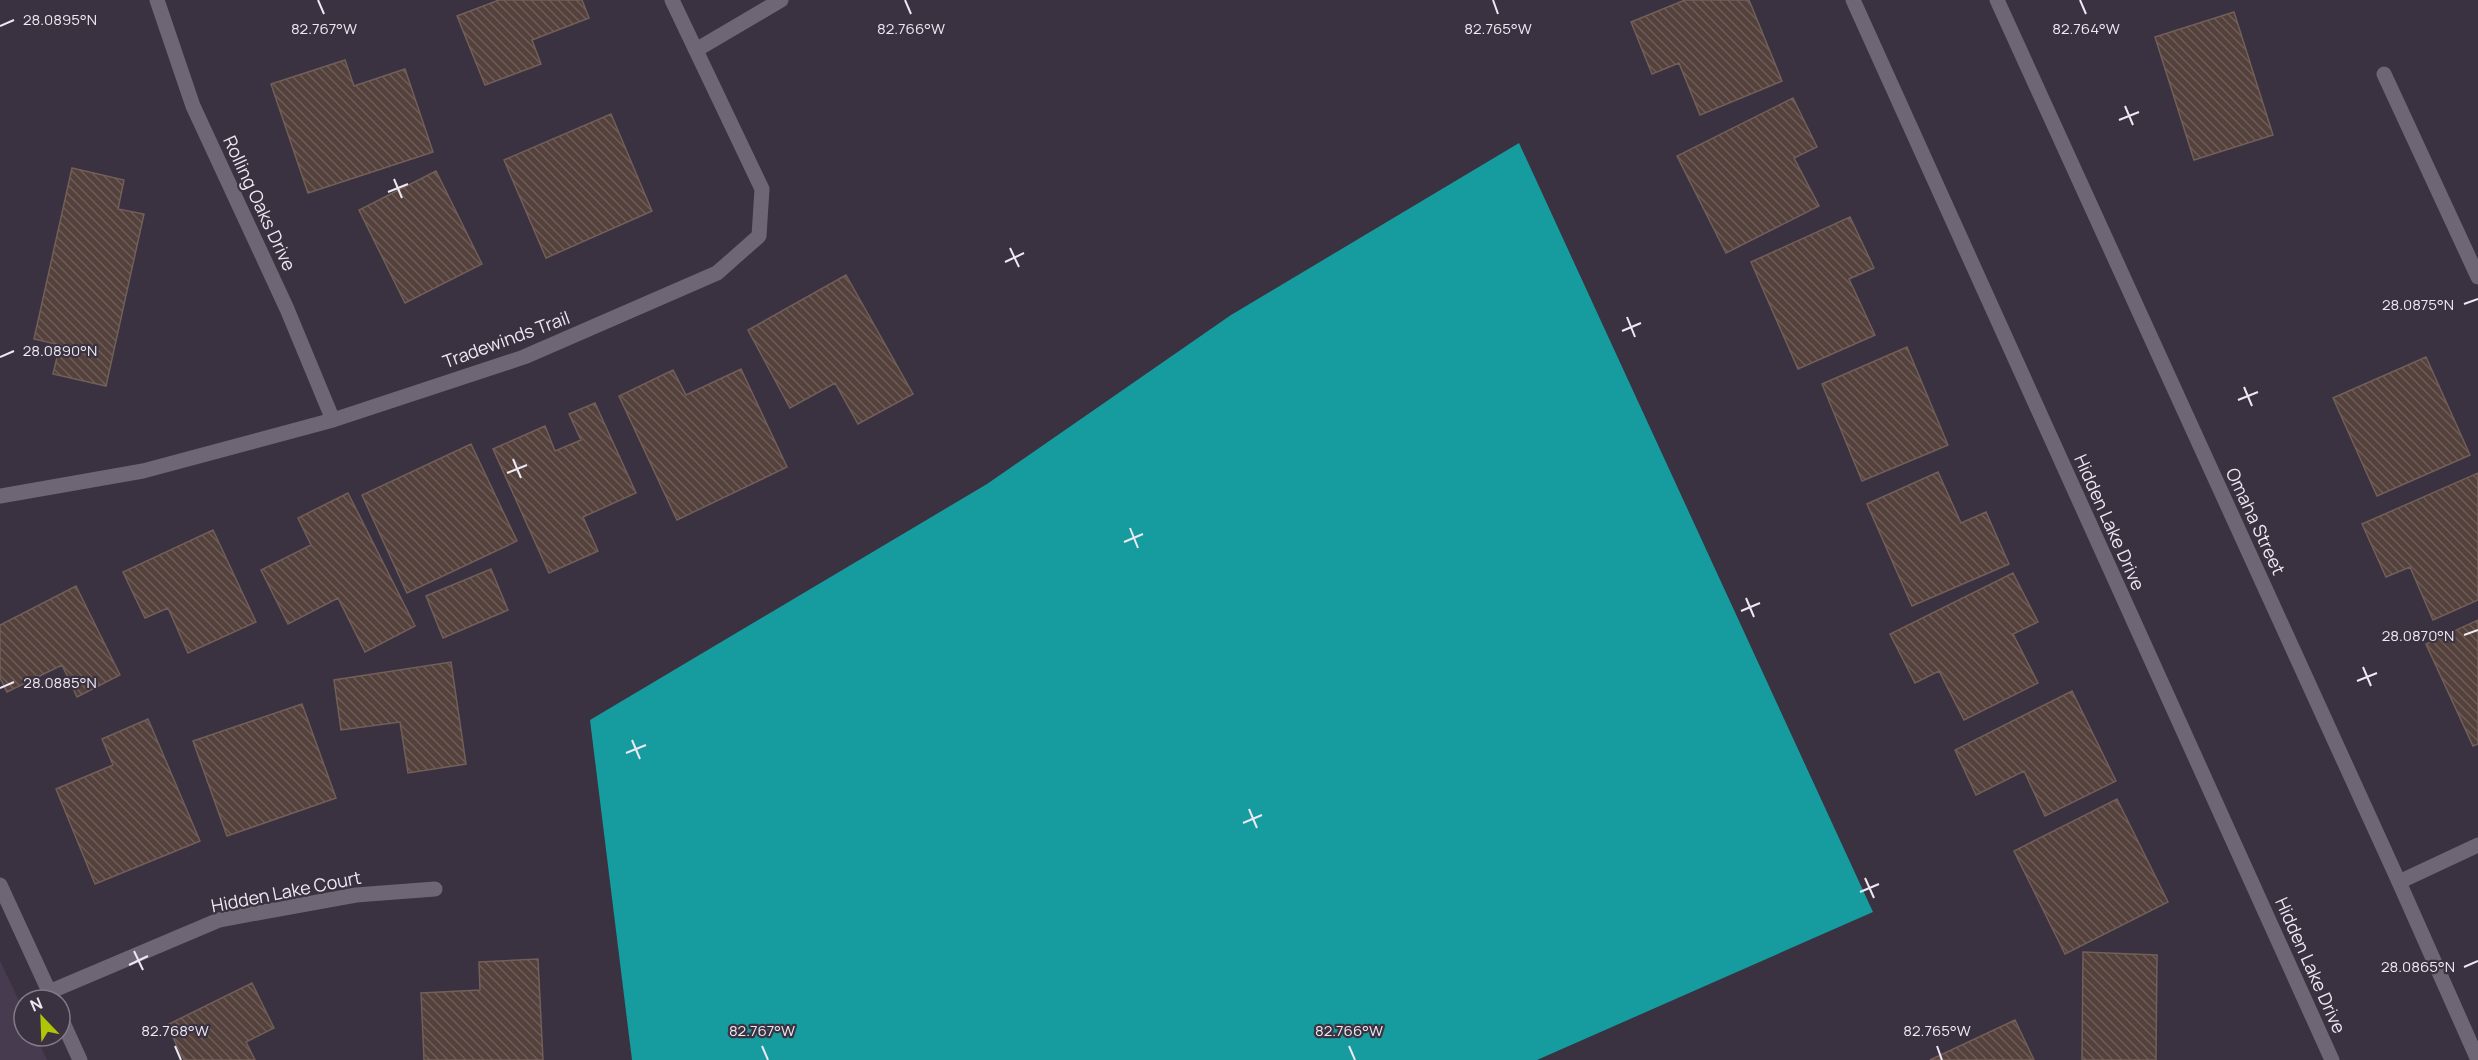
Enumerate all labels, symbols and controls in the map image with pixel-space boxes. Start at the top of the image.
text: 28.0895°N [23,9,97,30]
text: 82.767°W [291,18,357,39]
text: 82.766°W [877,18,945,39]
text: 82.765°W [1464,18,1532,39]
text: 82.764°W [2052,18,2120,39]
street label: Rolling Oaks Drive [218,132,302,274]
text: 28.0875°N [2382,294,2454,315]
street label: Tradewinds Trail [439,305,573,373]
text: 28.0890°N [23,340,97,361]
street label: Hidden Lake Drive [2069,450,2151,594]
street label: Omaha Street [2221,464,2291,578]
text: 28.0870°N [2382,625,2454,646]
text: 28.0885°N [23,672,97,693]
street label: Hidden Lake Court [209,865,363,917]
street label: Hidden Lake Drive [2270,893,2352,1037]
text: 28.0865°N [2381,956,2455,977]
north arrow [12,988,72,1048]
text: N [27,992,46,1017]
text: 82.768°W [141,1020,209,1041]
text: 82.767°W [729,1020,795,1041]
text: 82.766°W [1315,1020,1383,1041]
text: 82.765°W [1903,1020,1971,1041]

